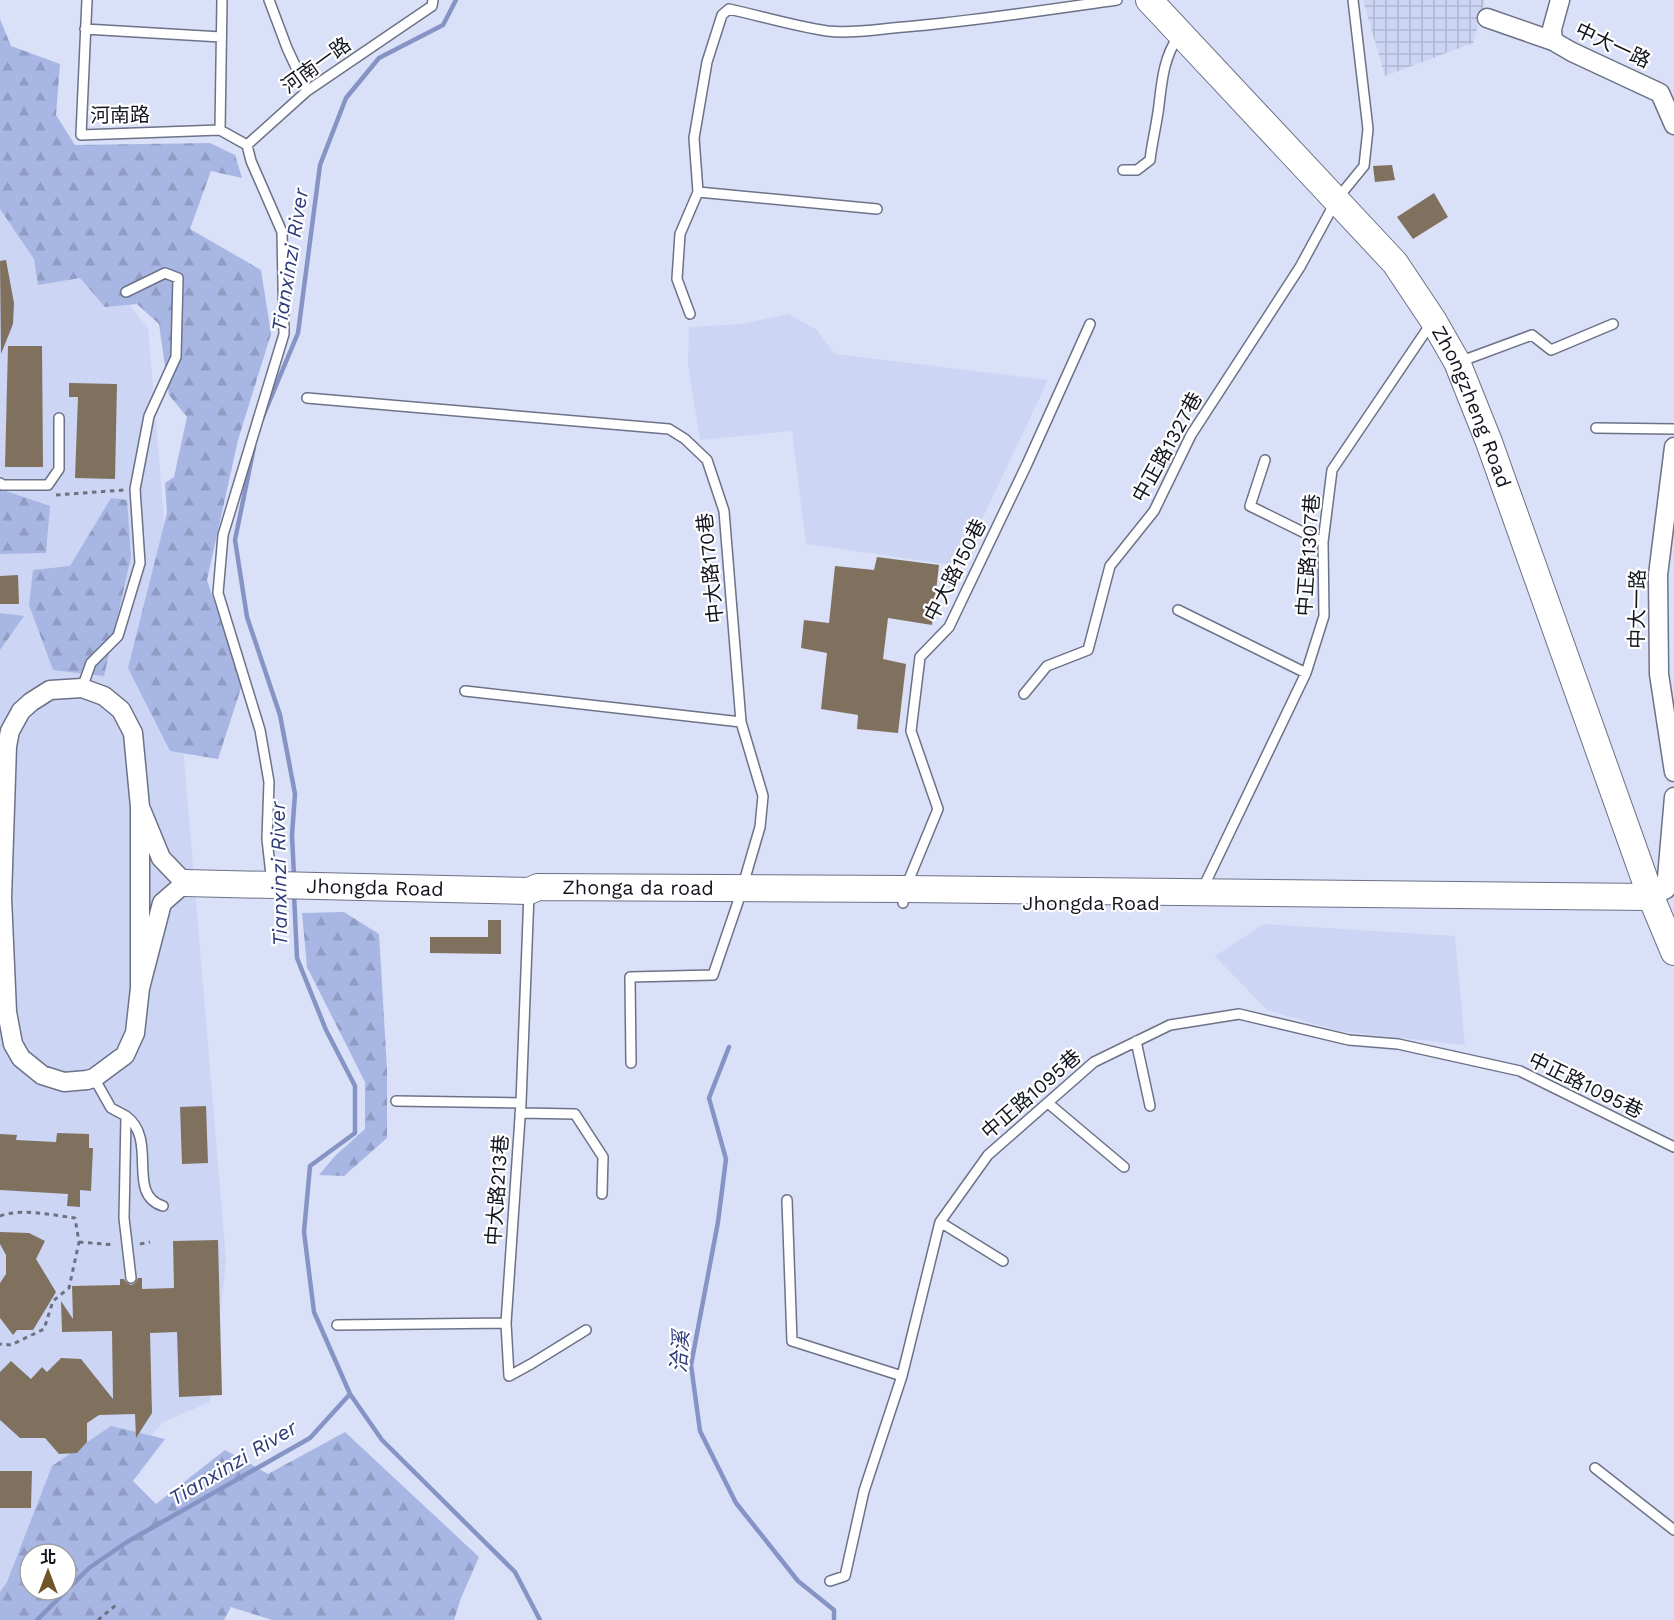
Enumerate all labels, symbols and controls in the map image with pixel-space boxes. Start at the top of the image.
street label: 中大一路 [1572,17,1654,73]
street label: 河南一路 [277,32,355,98]
street label: 河南路 [90,102,150,128]
water label: Tianxinzi River [266,186,313,333]
street label: Zhongzheng Road [1427,322,1516,491]
street label: 中正路1327巷 [1127,388,1207,506]
street label: 中正路1307巷 [1292,493,1324,617]
street label: 中大路170巷 [692,512,728,624]
street label: 中大路150巷 [919,515,991,625]
street label: 中大一路 [1624,569,1650,649]
water label: Tianxinzi River [265,801,292,947]
street label: Jhongda Road [306,874,444,901]
street label: Zhonga da road [562,875,714,900]
street label: Jhongda Road [1022,891,1160,915]
street label: 中正路1095巷 [976,1044,1086,1144]
street label: 中正路1095巷 [1525,1047,1647,1123]
street label: 中大路213巷 [481,1134,513,1246]
water label: 洽溪 [666,1327,694,1374]
water label: Tianxinzi River [164,1414,302,1511]
north arrow [18,1542,78,1602]
text: 北 [40,1548,56,1567]

